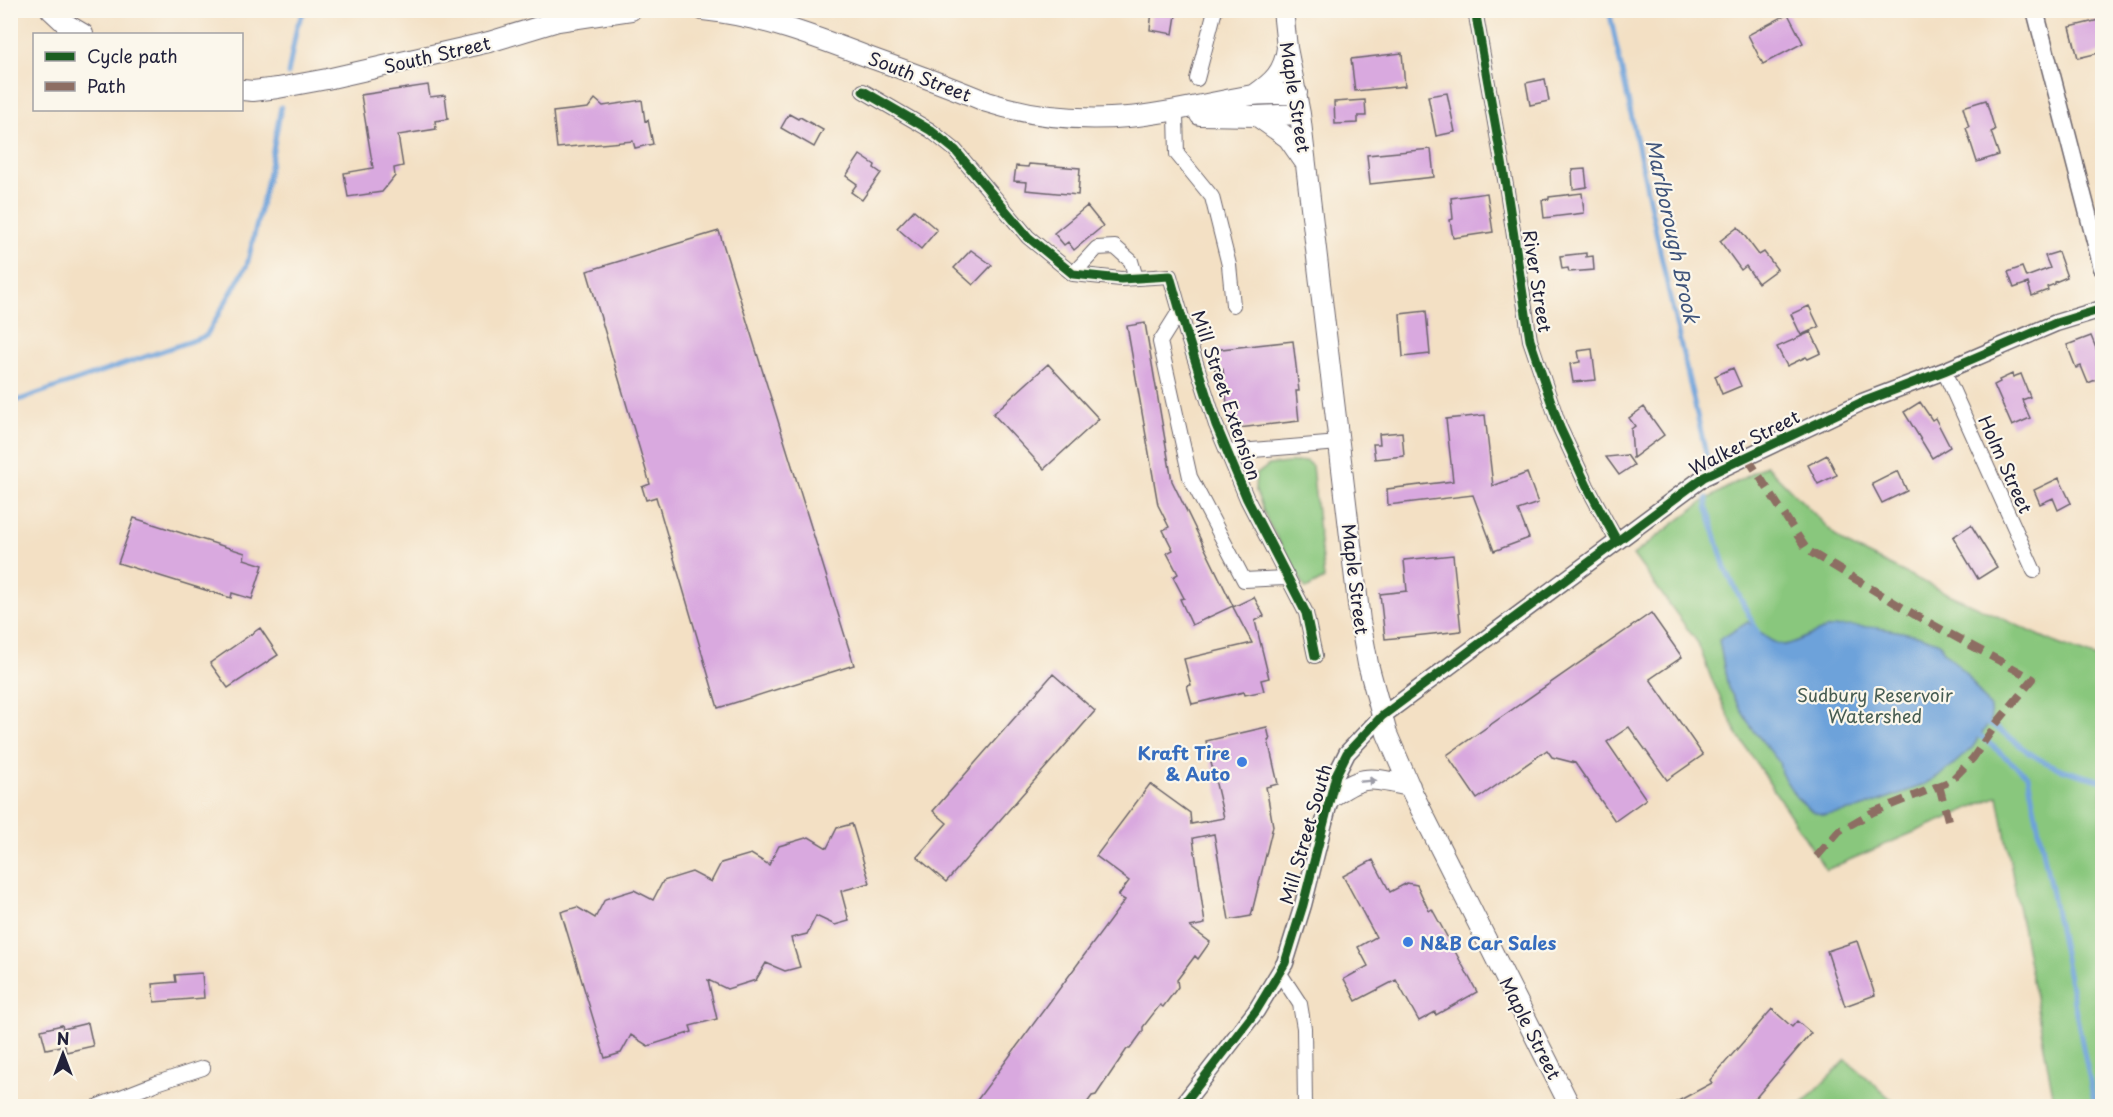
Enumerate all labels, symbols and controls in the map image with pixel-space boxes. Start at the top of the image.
street label: South Street [381,29,493,79]
legend [33,33,243,111]
street label: Maple Street [1274,40,1318,154]
text: Cycle path [87,42,178,69]
street label: South Street [865,44,975,108]
text: Path [87,72,126,99]
water label: Marlborough Brook [1639,136,1708,328]
street label: River Street [1517,228,1559,334]
street label: Mill Street Extension [1185,306,1269,484]
street label: Walker Street [1684,402,1804,482]
street label: Holm Street [1972,411,2040,517]
street label: Maple Street [1336,522,1376,636]
park label: Sudbury Reservoir Watershed [1797,681,1954,729]
place label: Kraft Tire & Auto [1138,739,1230,787]
marker: Kraft Tire & Auto [1235,755,1249,769]
street label: Mill Street South [1272,761,1338,907]
one-way arrow [1358,776,1377,786]
place label: N&B Car Sales [1420,929,1557,956]
marker: N&B Car Sales [1401,935,1415,949]
street label: Maple Street [1494,972,1568,1084]
north arrow [33,1024,93,1084]
text: N [57,1026,69,1050]

